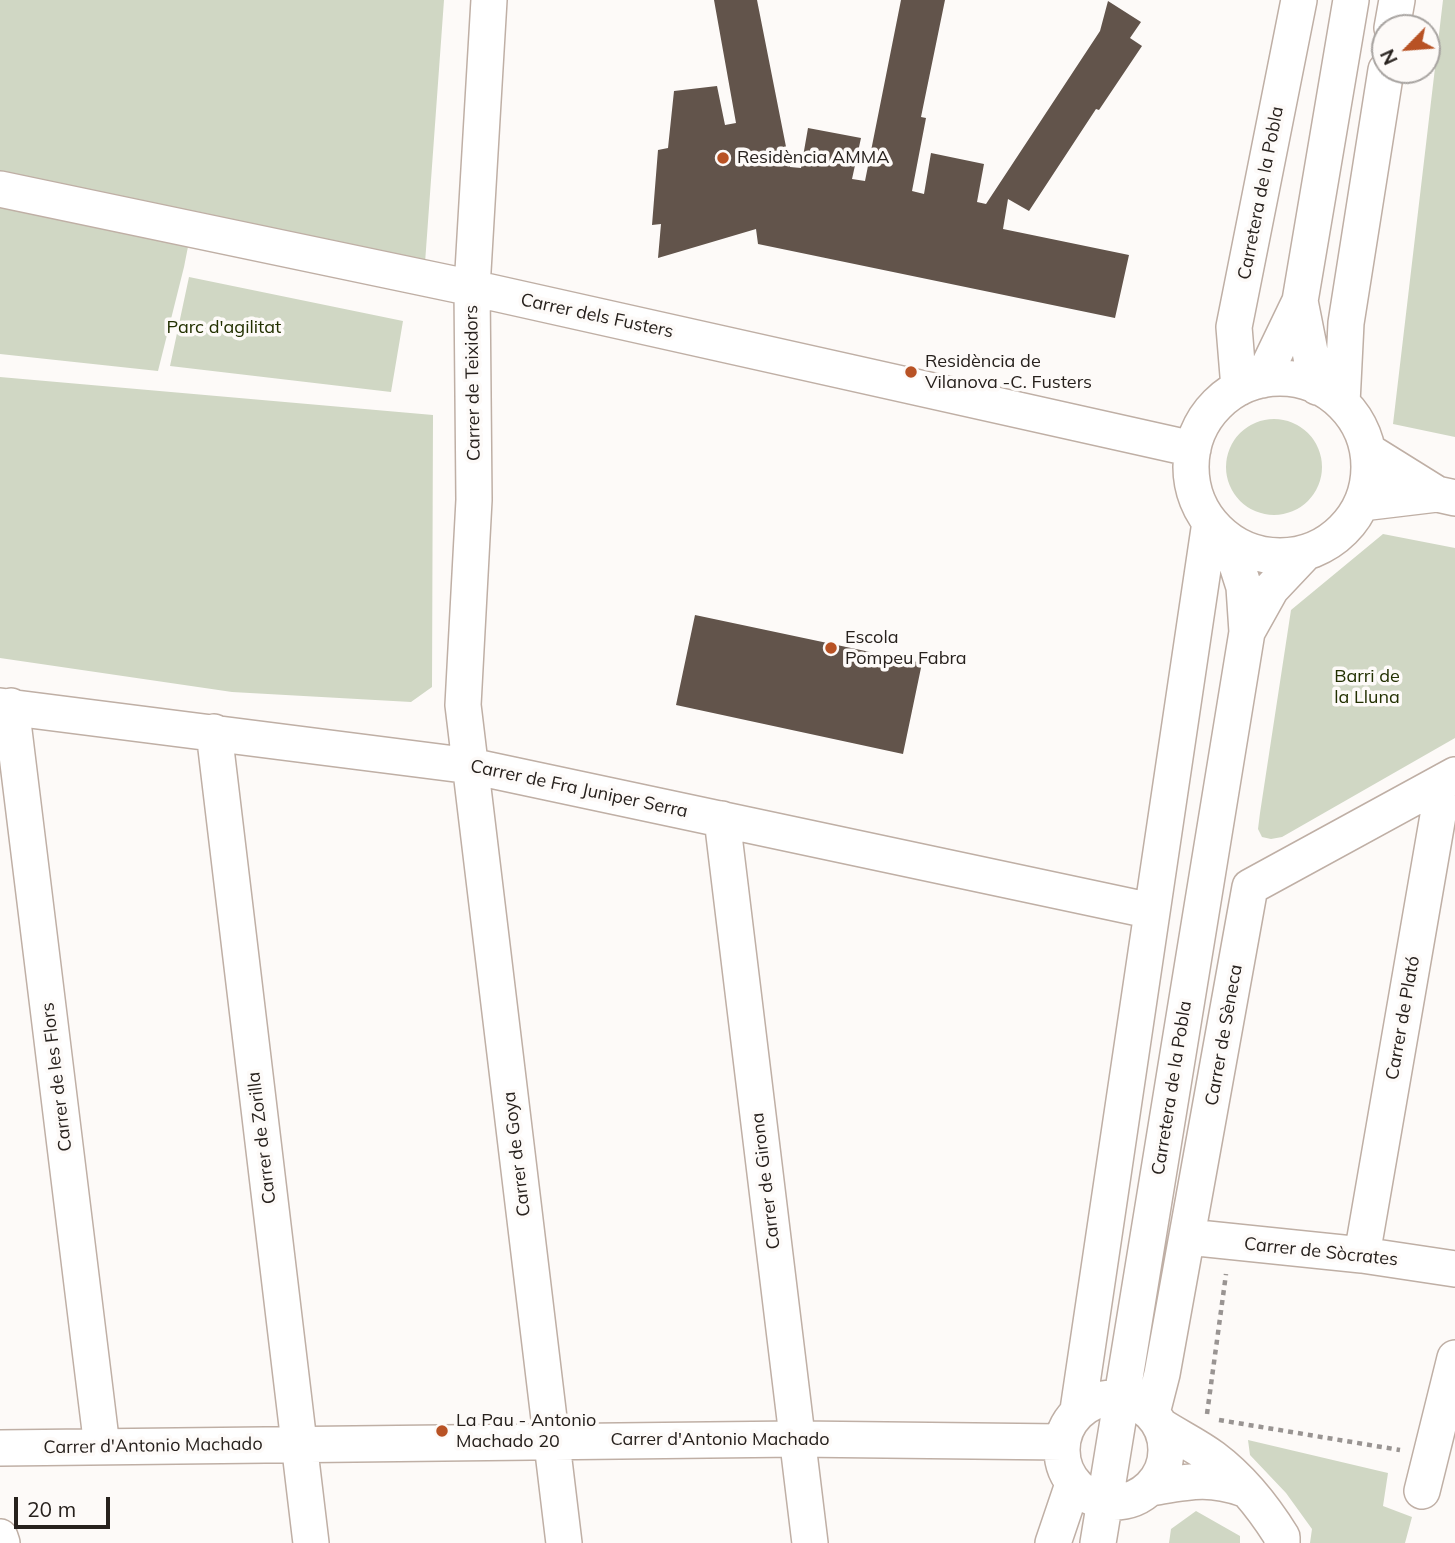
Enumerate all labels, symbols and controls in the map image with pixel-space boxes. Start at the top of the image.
north arrow [1371,14,1441,84]
text: N [1375,45,1403,69]
street label: Carretera de la Pobla [1234,105,1288,281]
place label: Residència AMMA [737,147,889,169]
marker: Residència AMMA [715,150,731,166]
street label: Carrer dels Fusters [519,289,675,343]
street label: Carrer de Teixidors [461,305,485,461]
park label: Parc d'agilitat [167,317,281,339]
place label: Residència de Vilanova -C. Fusters [925,351,1092,394]
marker: Residència de Vilanova -C. Fusters [903,364,919,380]
place label: Escola Pompeu Fabra [845,627,967,670]
marker: Escola Pompeu Fabra [823,640,839,656]
park label: Barri de la Lluna [1334,666,1400,708]
street label: Carrer de Fra Juniper Serra [468,755,690,823]
street label: Carrer de Plató [1381,954,1425,1082]
street label: Carrer de Sèneca [1201,963,1247,1107]
street label: Carretera de la Pobla [1148,999,1196,1177]
street label: Carrer de les Flors [37,1001,77,1153]
street label: Carrer de Zorilla [243,1071,281,1205]
street label: Carrer de Goya [499,1090,535,1218]
street label: Carrer de Girona [747,1111,785,1251]
street label: Carrer de Sòcrates [1243,1233,1399,1271]
place label: La Pau - Antonio Machado 20 [456,1410,596,1452]
marker: La Pau - Antonio Machado 20 [434,1423,450,1439]
street label: Carrer d'Antonio Machado [610,1429,830,1451]
street label: Carrer d'Antonio Machado [43,1433,263,1459]
scale bar [18,1484,114,1528]
text: 20 m [27,1496,76,1522]

